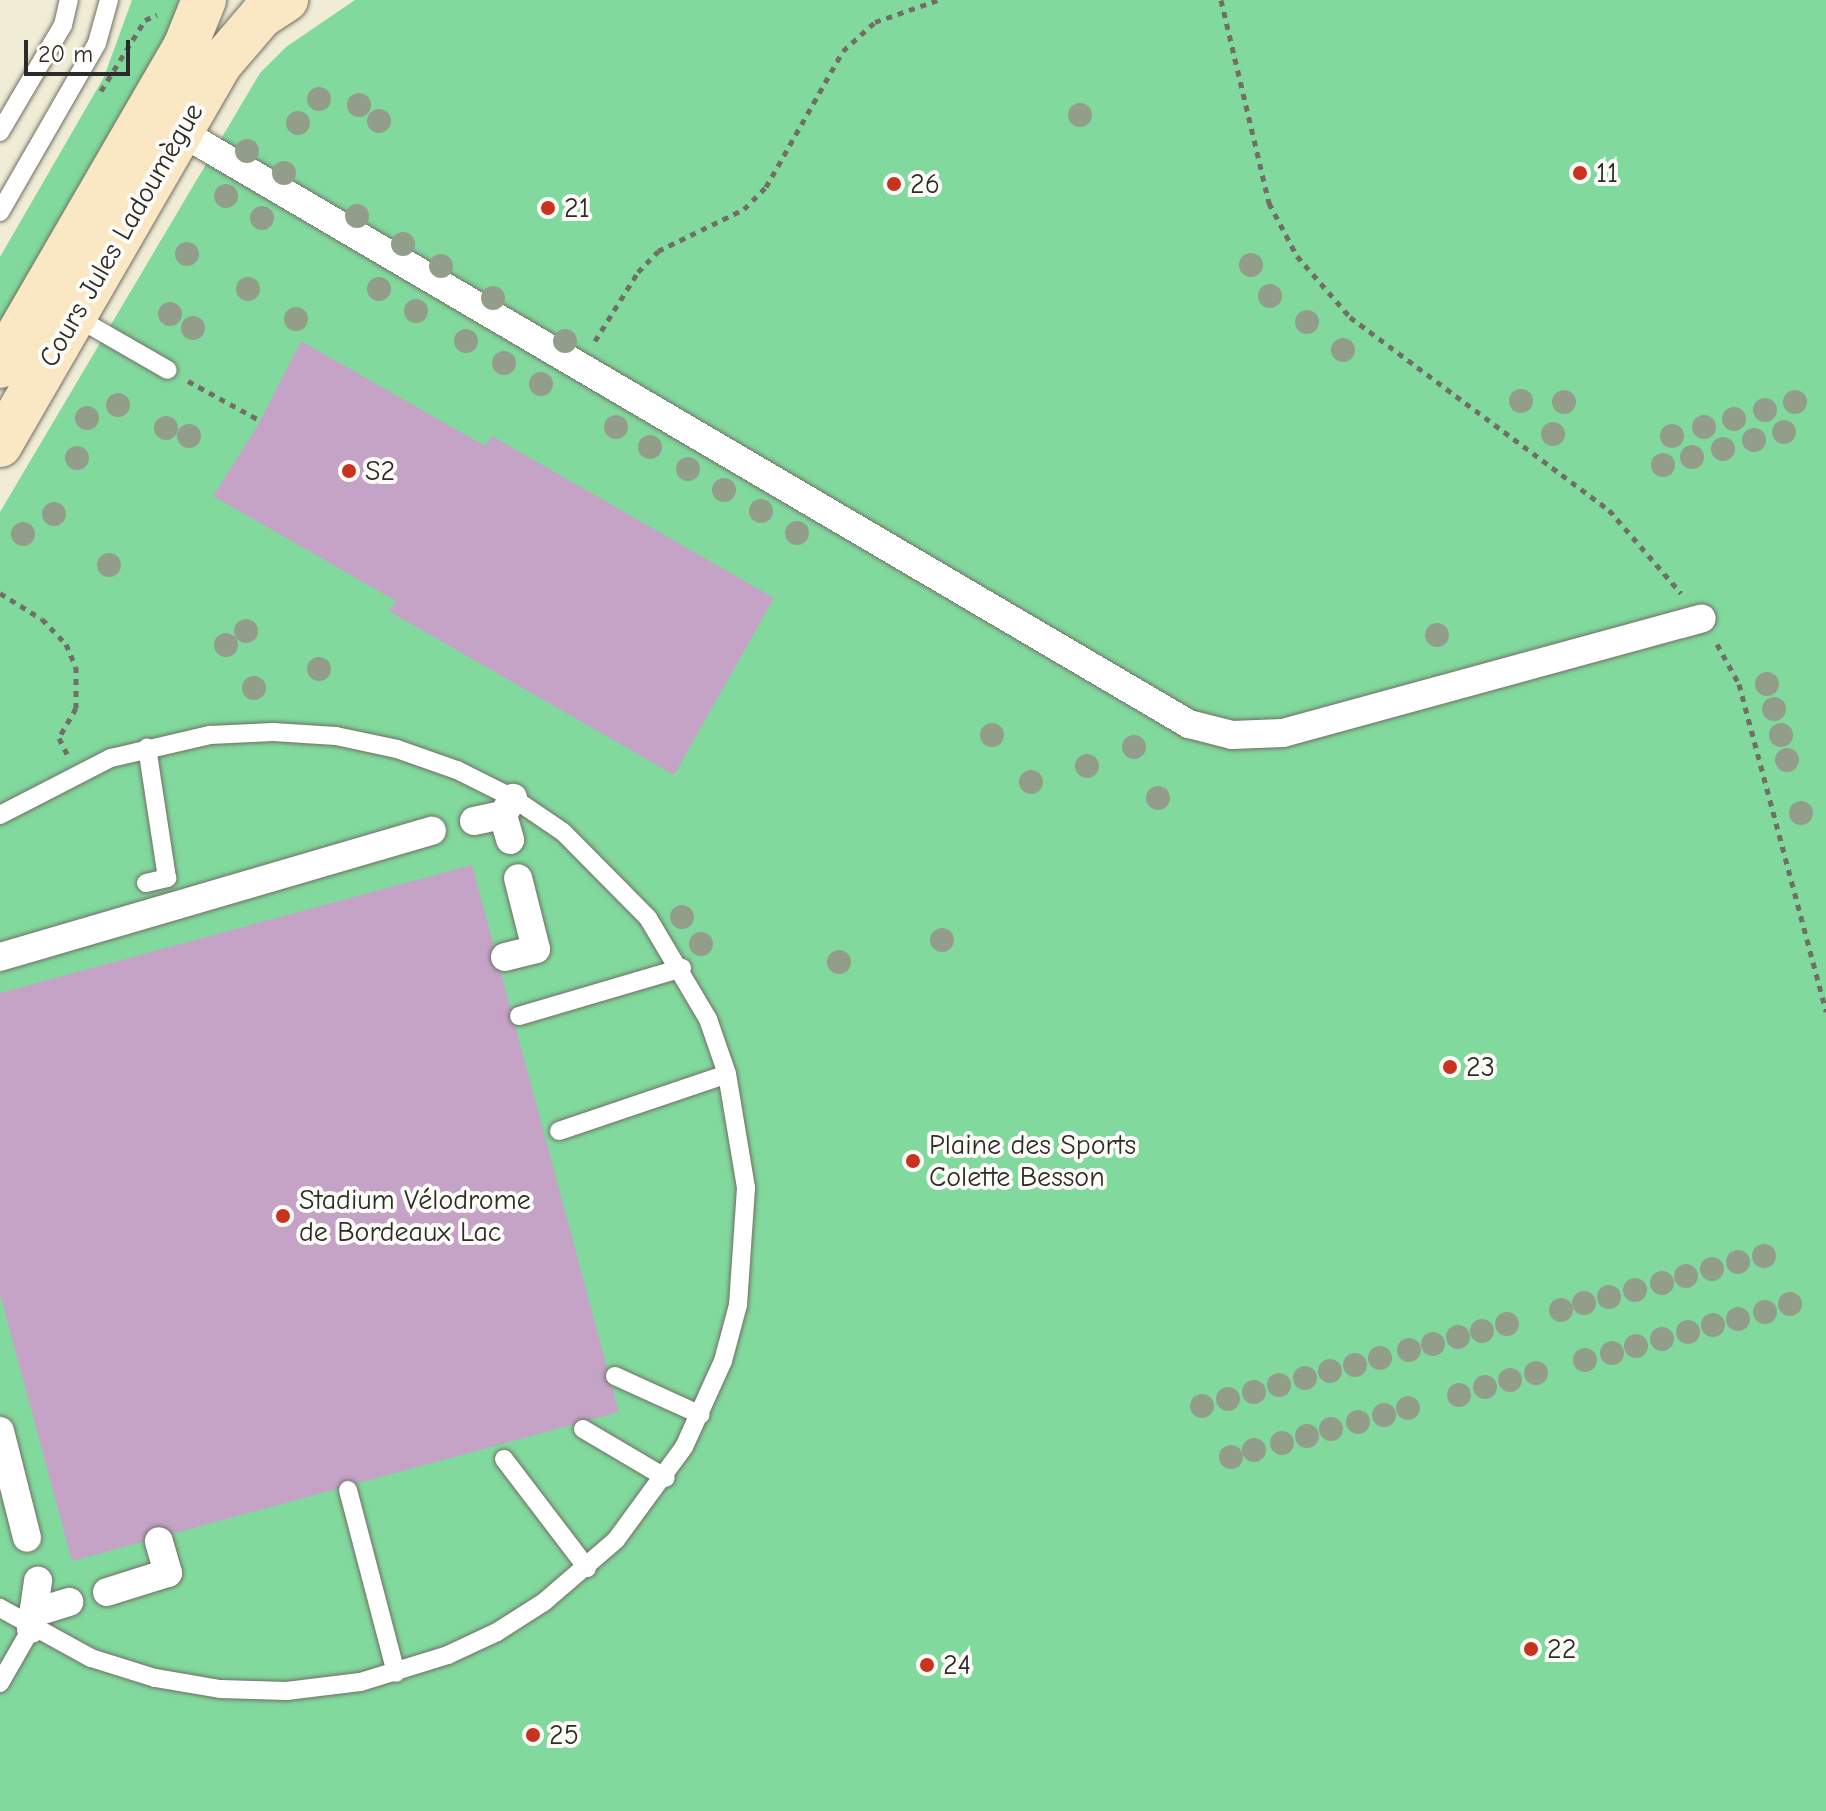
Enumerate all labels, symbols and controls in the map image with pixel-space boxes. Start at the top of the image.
scale bar [28,24,134,74]
text: 20 m [38,40,93,68]
street label: Cours Jules Ladoumègue [32,97,210,373]
place label: 11 [1596,156,1618,190]
marker: 11 [1571,164,1589,182]
place label: 26 [910,167,940,201]
marker: 26 [885,175,903,193]
place label: 21 [564,191,590,225]
marker: 21 [539,199,557,217]
place label: S2 [365,454,395,488]
marker: S2 [340,462,358,480]
place label: 23 [1466,1050,1495,1084]
marker: 23 [1441,1058,1459,1076]
place label: Plaine des Sports Colette Besson [929,1128,1136,1194]
marker: Plaine des Sports Colette Besson [904,1152,922,1170]
place label: Stadium Vélodrome de Bordeaux Lac [299,1183,531,1249]
marker: Stadium Vélodrome de Bordeaux Lac [274,1207,292,1225]
place label: 22 [1547,1632,1576,1666]
marker: 22 [1522,1640,1540,1658]
place label: 24 [943,1648,971,1682]
marker: 24 [918,1656,936,1674]
place label: 25 [549,1718,579,1752]
marker: 25 [524,1726,542,1744]

